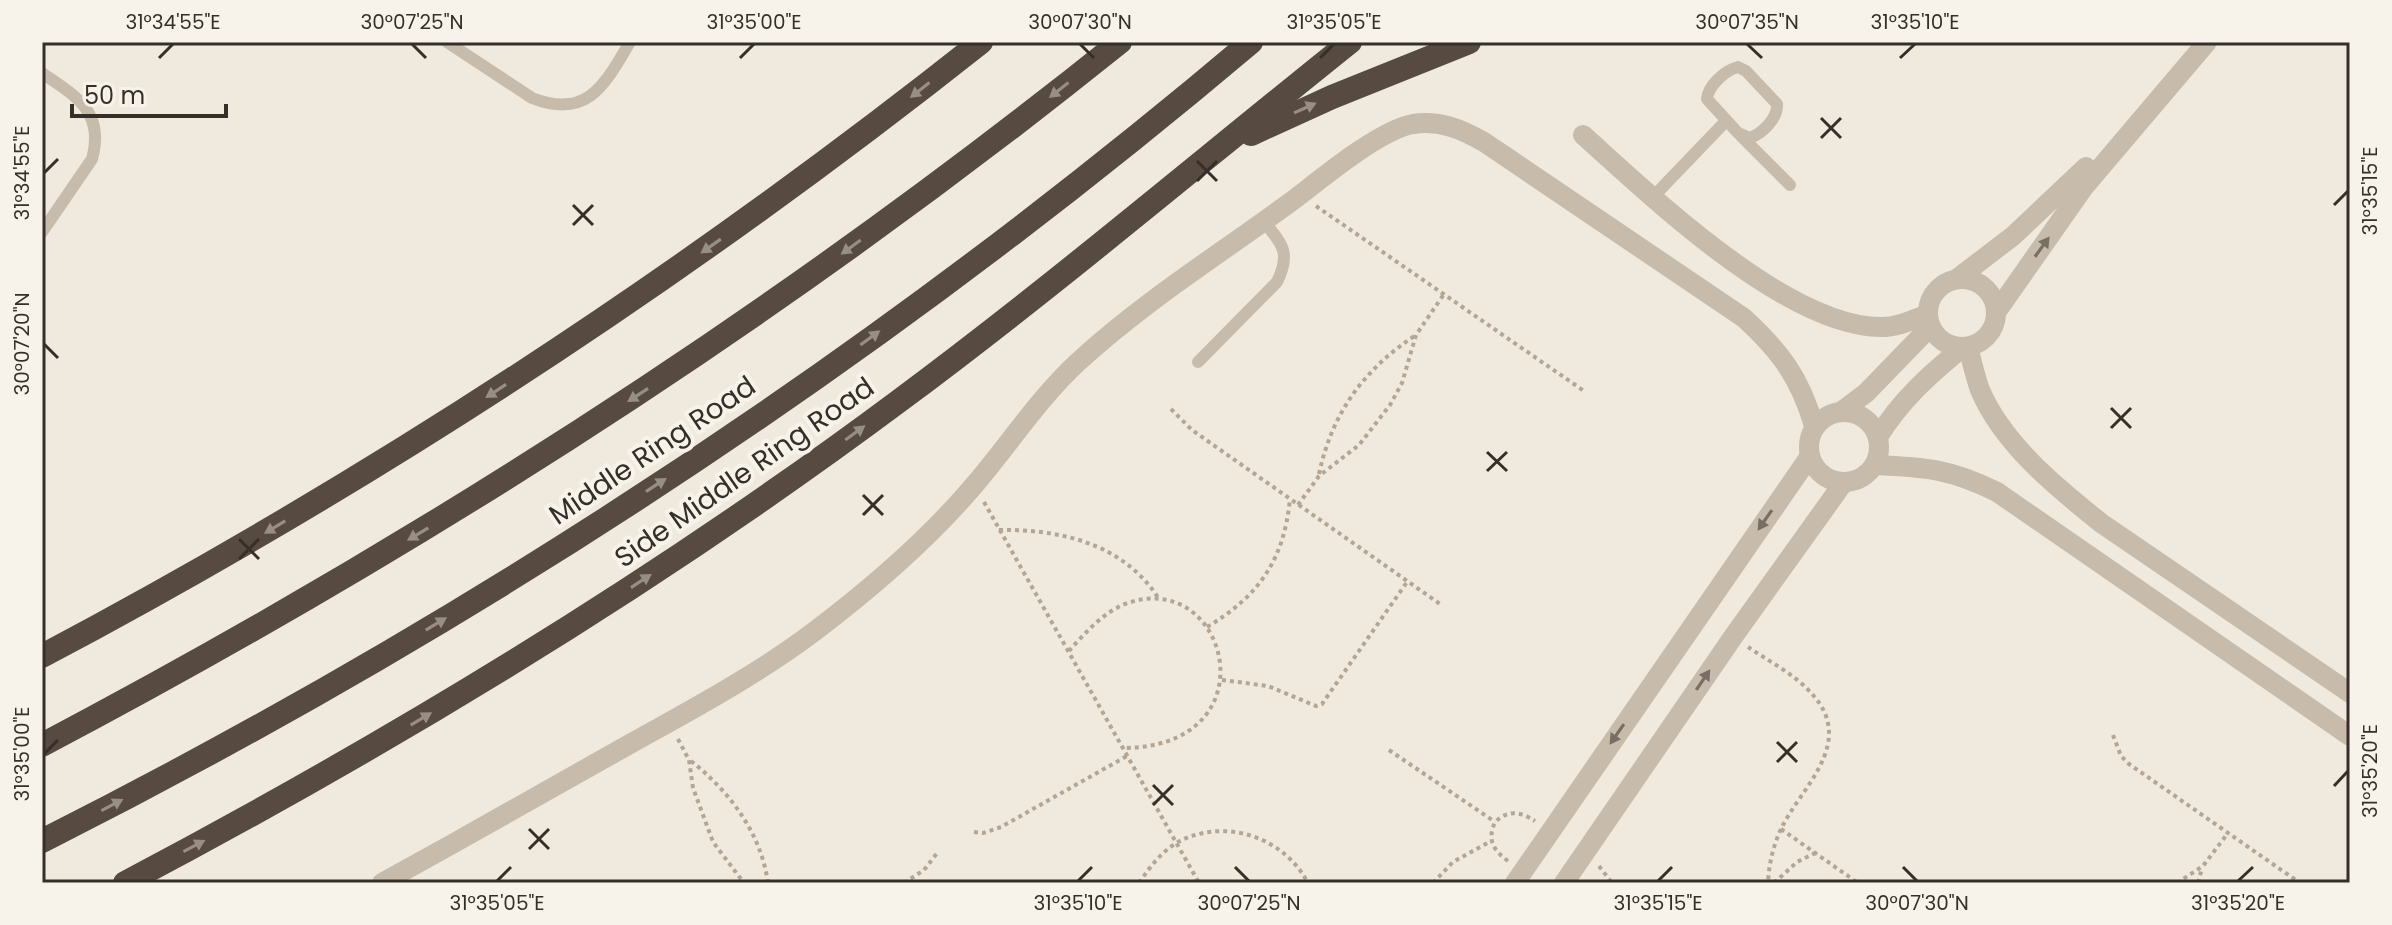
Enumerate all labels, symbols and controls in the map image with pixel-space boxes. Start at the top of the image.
text: 31°34'55"E [125,8,221,36]
text: 30°07'25"N [360,8,464,36]
text: 31°35'00"E [706,8,802,36]
text: 30°07'30"N [1028,8,1132,36]
text: 31°35'05"E [1286,8,1382,36]
text: 30°07'35"N [1695,8,1799,36]
text: 31°35'10"E [1871,8,1959,36]
scale bar [72,68,226,118]
text: 50 m [84,79,145,112]
one-way arrow [910,82,930,98]
one-way arrow [1049,82,1069,98]
one-way arrow [1293,102,1317,115]
text: 31°34'55"E [8,125,36,221]
text: 31°35'15"E [2356,147,2384,235]
one-way arrow [701,237,722,253]
one-way arrow [2034,237,2049,258]
one-way arrow [841,239,862,254]
text: 30°07'20"N [8,292,36,396]
one-way arrow [860,330,881,346]
street label: Middle Ring Road [541,367,763,534]
street label: Side Middle Ring Road [607,368,882,577]
one-way arrow [485,384,507,398]
one-way arrow [627,387,648,402]
one-way arrow [845,426,865,442]
one-way arrow [646,478,667,493]
one-way arrow [1758,510,1773,531]
one-way arrow [264,520,286,534]
one-way arrow [407,527,429,541]
one-way arrow [630,574,652,589]
one-way arrow [425,617,447,631]
one-way arrow [1695,670,1710,691]
text: 31°35'00"E [8,706,36,802]
one-way arrow [410,712,432,726]
one-way arrow [1610,724,1625,745]
text: 31°35'20"E [2356,724,2384,818]
one-way arrow [100,799,123,812]
one-way arrow [183,839,205,853]
text: 31°35'05"E [449,889,545,917]
text: 31°35'10"E [1034,889,1122,917]
text: 30°07'25"N [1197,889,1301,917]
text: 31°35'15"E [1614,889,1702,917]
text: 30°07'30"N [1865,889,1969,917]
text: 31°35'20"E [2191,889,2285,917]

